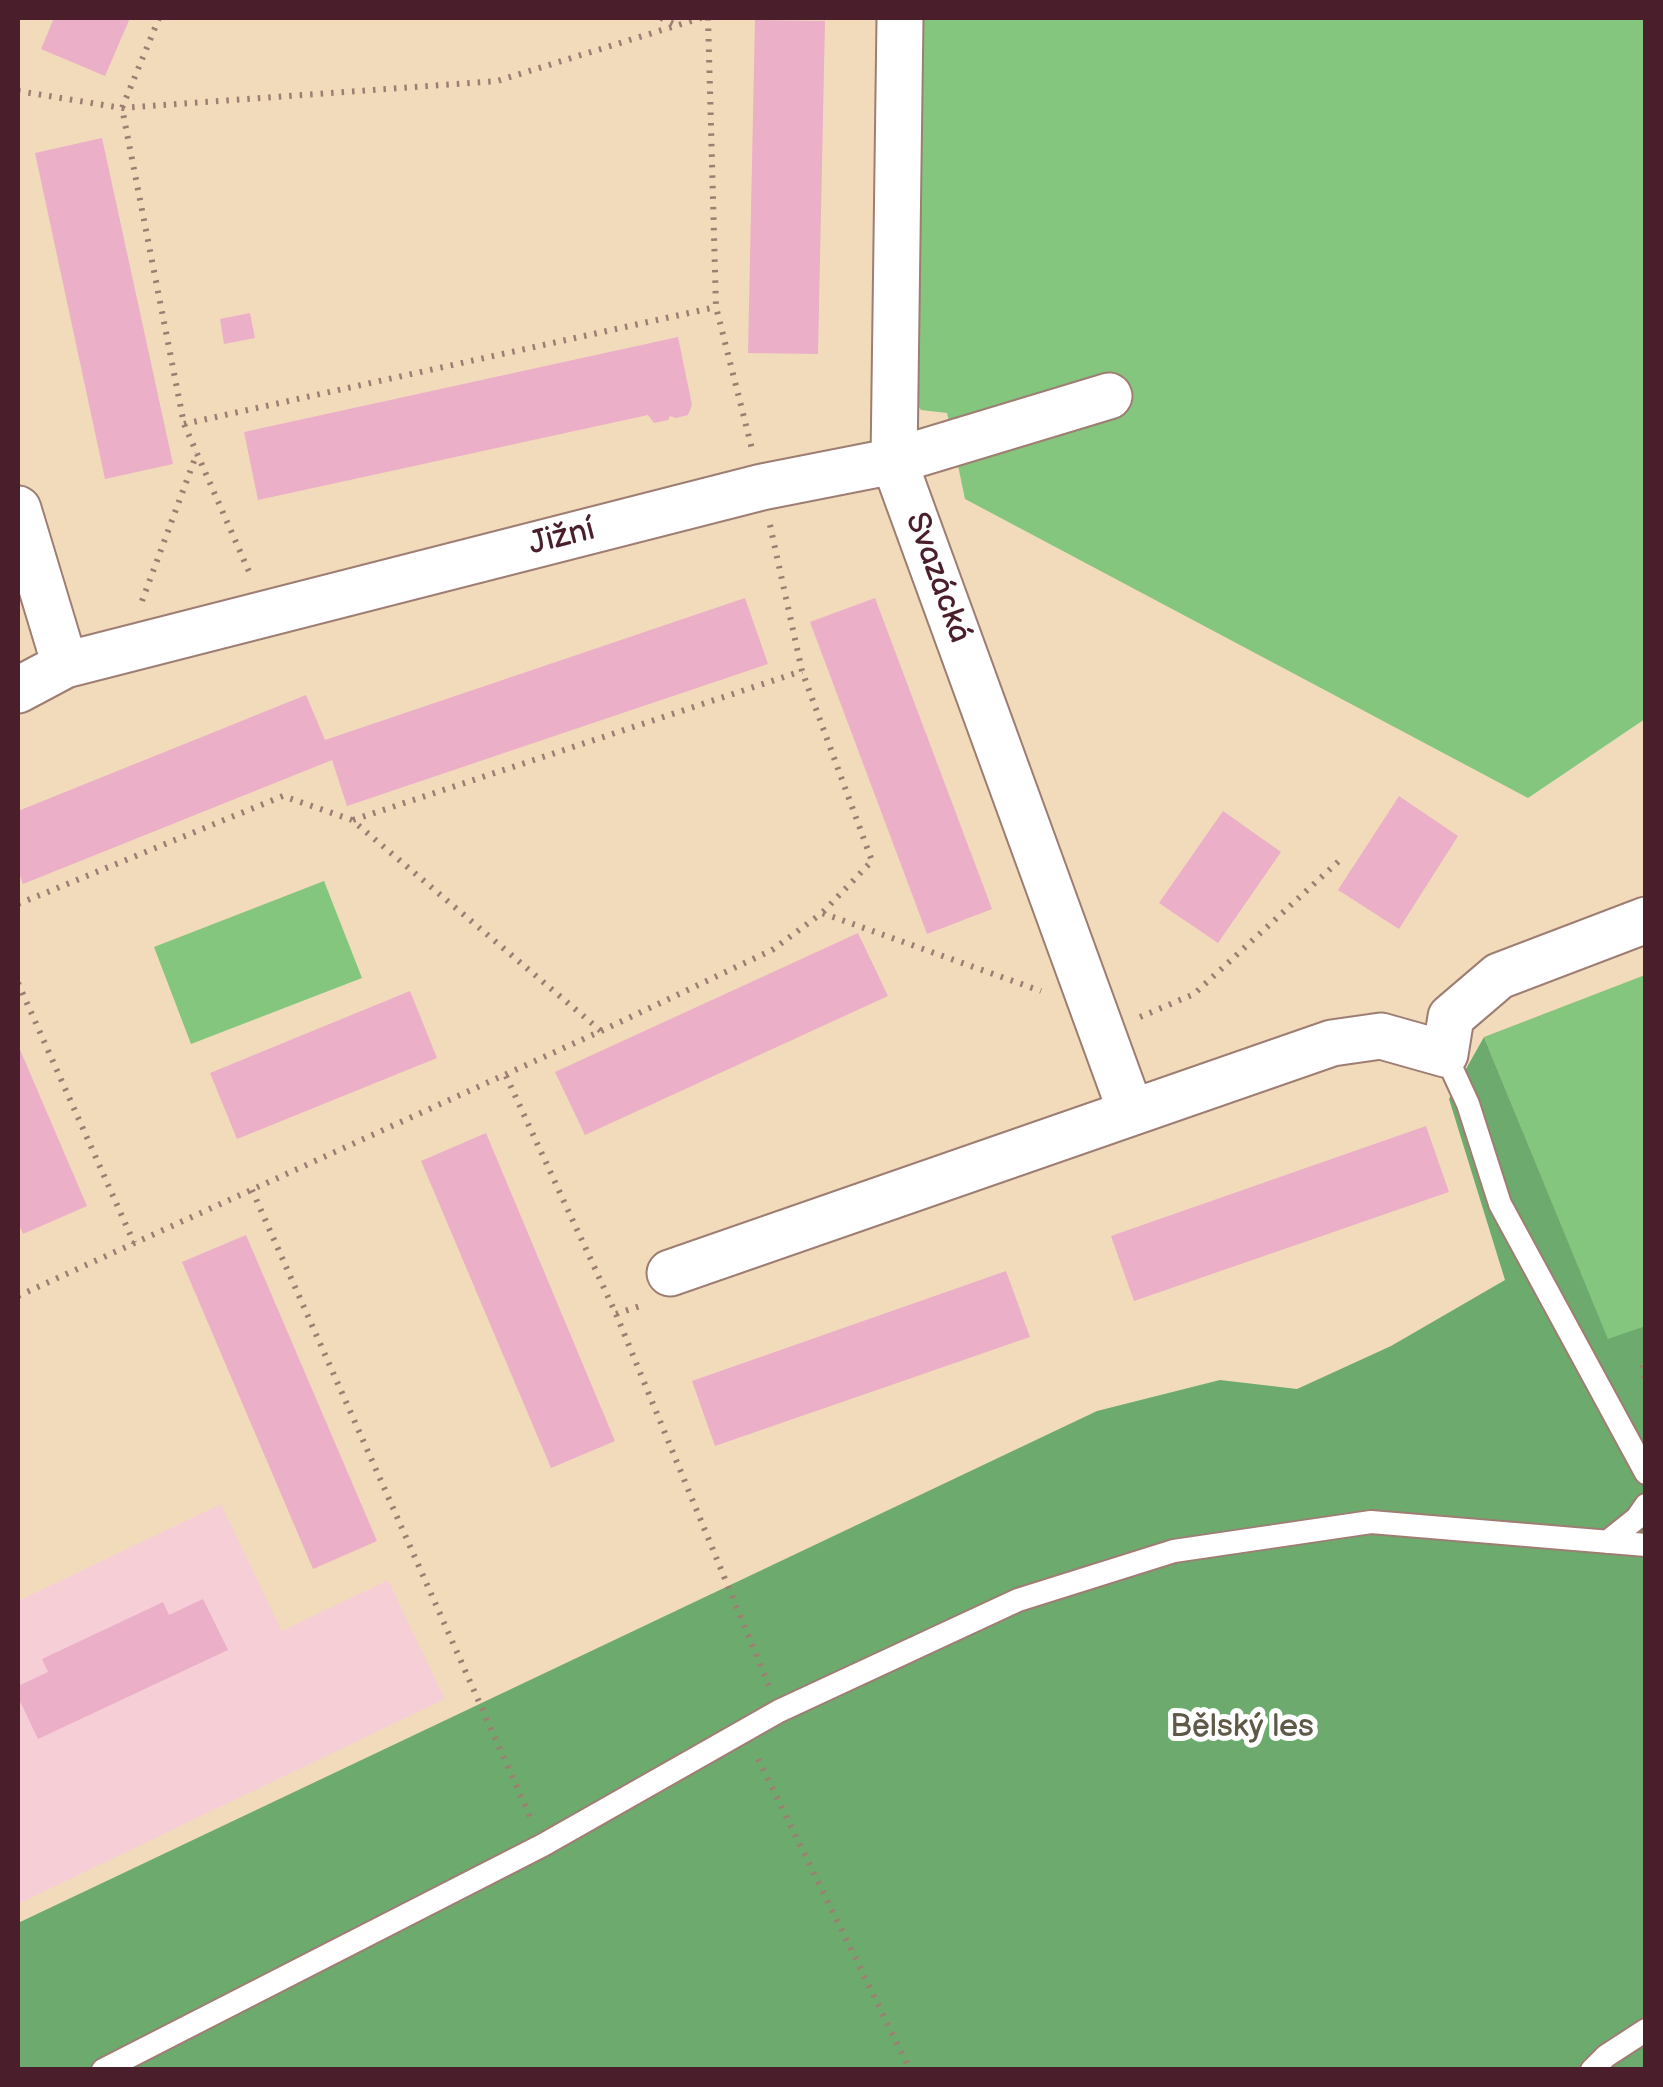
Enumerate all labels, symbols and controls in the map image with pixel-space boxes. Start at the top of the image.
street label: Svazácká [896,508,978,648]
street label: Jižní [525,511,599,565]
park label: Bělský les [1170,1709,1314,1747]

